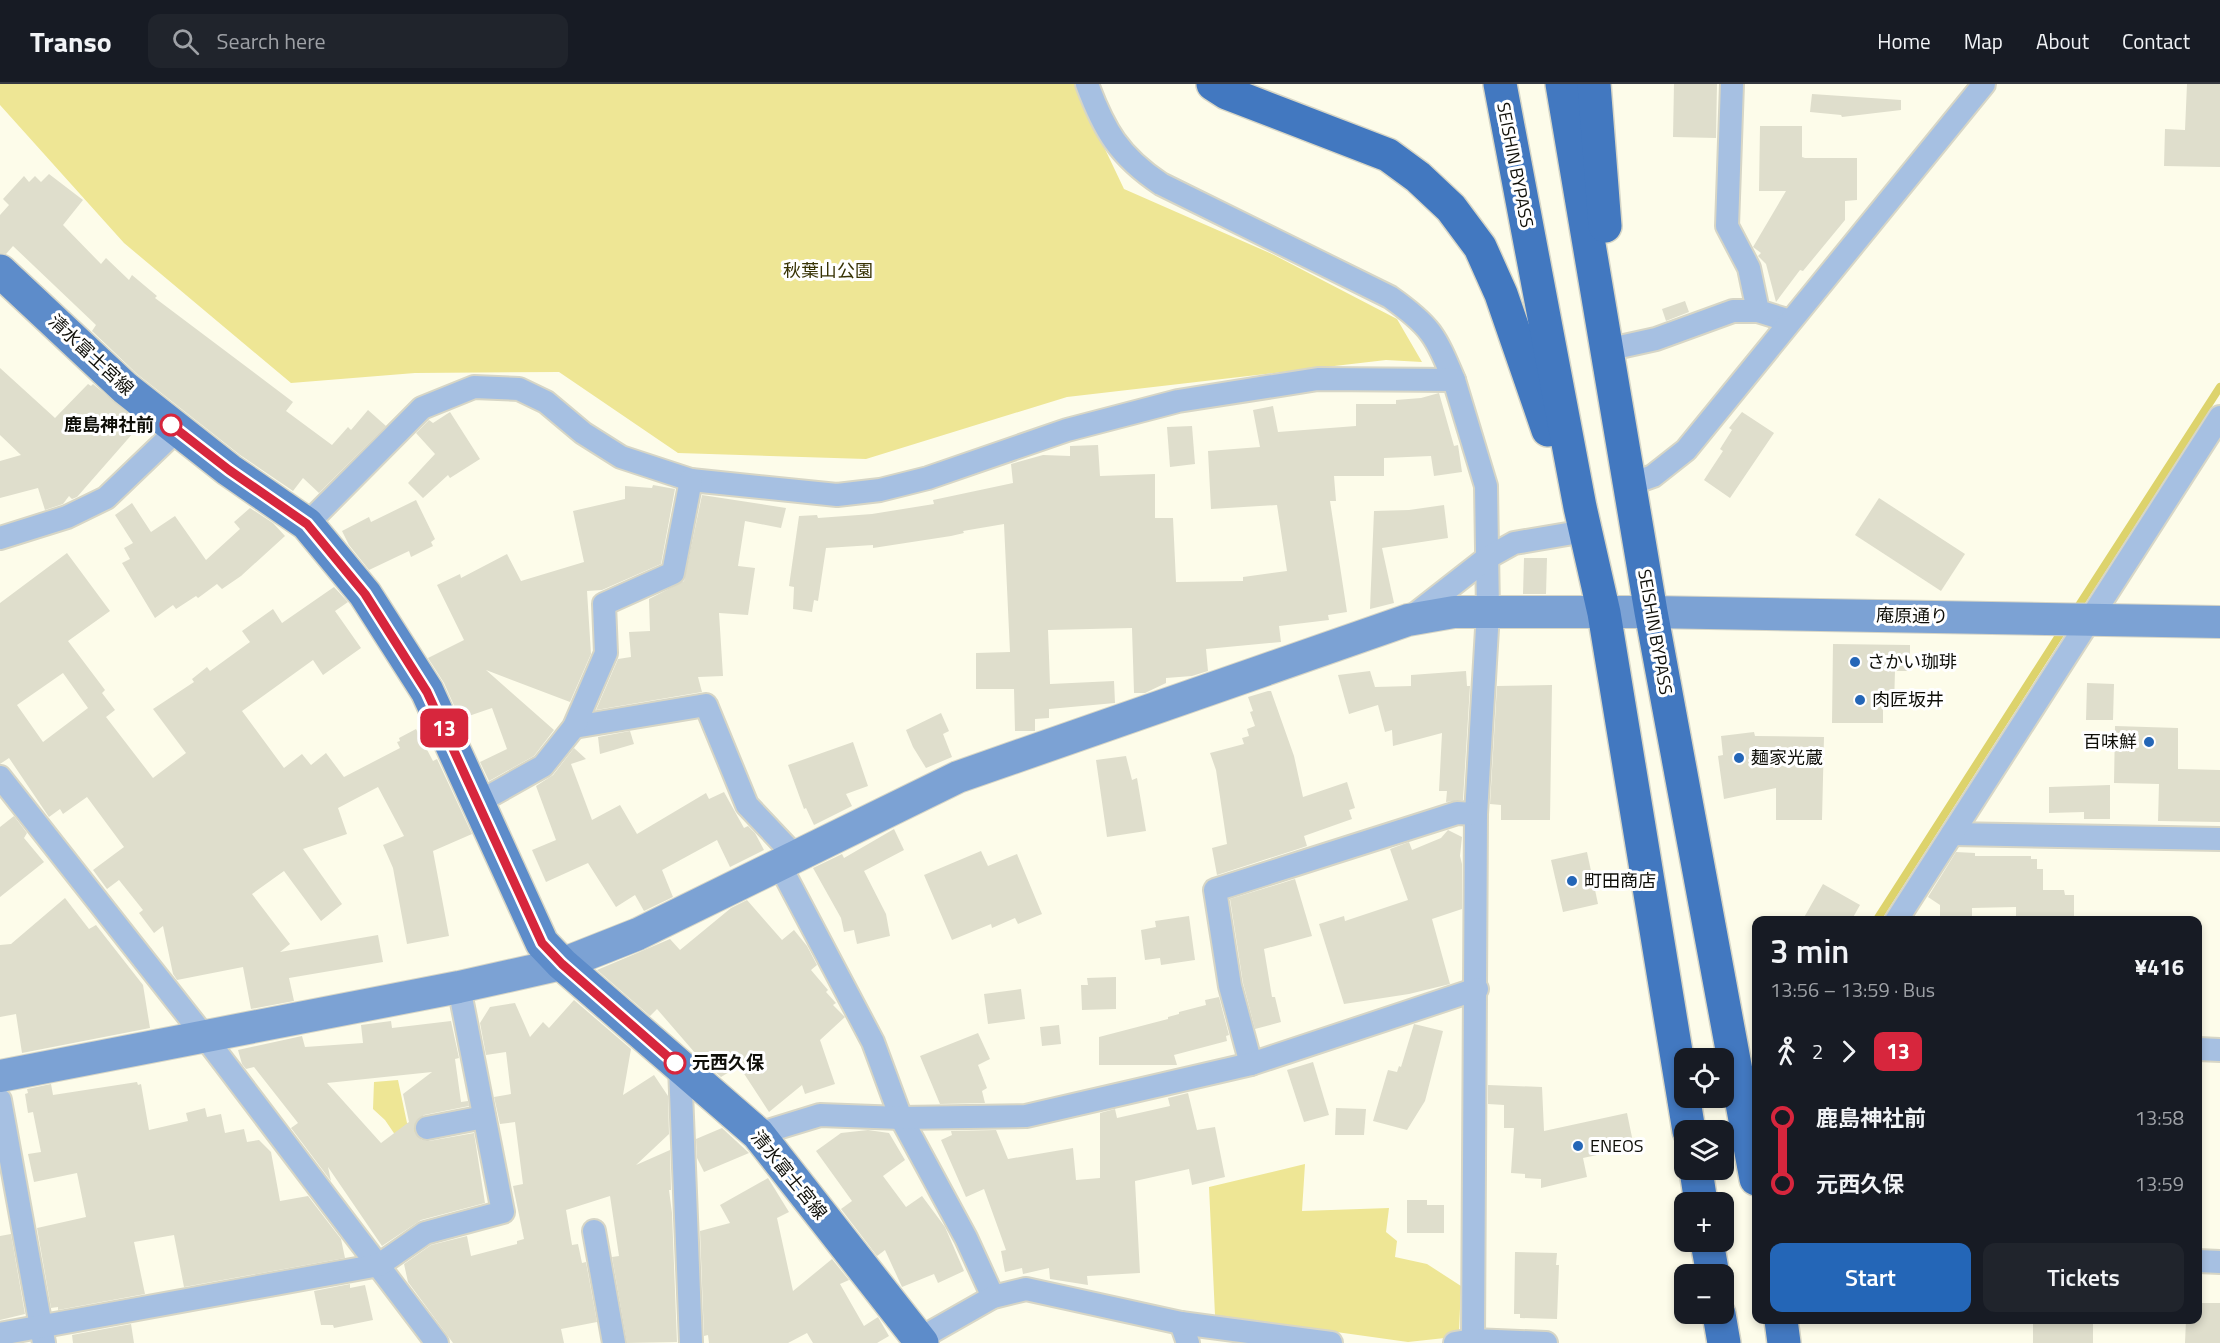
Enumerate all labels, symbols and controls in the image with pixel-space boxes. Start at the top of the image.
search box [148,14,568,68]
text: Transo [30,20,112,63]
text: Search here [217,24,326,58]
icon: search [169,25,202,58]
text: Home [1877,25,1931,57]
text: Map [1964,25,2003,57]
text: About [2036,25,2089,57]
text: Contact [2122,25,2190,57]
street label: SEISHIN BYPASS [1490,100,1541,230]
park label: 秋葉山公園 [783,257,873,284]
street label: 清水富士宮線 [43,308,140,401]
place label: 鹿島神社前 [64,411,154,438]
marker: 鹿島神社前 [160,414,182,436]
street label: SEISHIN BYPASS [1631,567,1680,697]
street label: 庵原通り [1876,601,1948,630]
place label: さかい珈琲 [1867,648,1957,675]
marker: さかい珈琲 [1848,655,1862,669]
place label: 肉匠坂井 [1872,686,1944,713]
marker: 肉匠坂井 [1853,693,1867,707]
line badge: 13 [417,708,471,748]
text: 13 [432,712,456,744]
place label: 百味鮮 [2083,728,2137,755]
marker: 百味鮮 [2142,735,2156,749]
place label: 麺家光蔵 [1751,744,1823,771]
marker: 麺家光蔵 [1732,751,1746,765]
place label: 町田商店 [1584,867,1656,894]
marker: 町田商店 [1565,874,1579,888]
text: 3 min [1770,926,1849,976]
text: ¥416 [2135,950,2184,984]
text: 13:56 – 13:59 · Bus [1770,974,1935,1005]
icon: walk [1770,1035,1803,1068]
icon: forward [1832,1035,1865,1068]
text: 13 [1886,1035,1910,1067]
text: 2 [1812,1036,1823,1067]
map controls [1674,1048,1734,1324]
button: locate [1674,1048,1734,1108]
place label: 元西久保 [692,1049,765,1076]
marker: 元西久保 [664,1052,686,1074]
text: 鹿島神社前 [1816,1101,1926,1135]
text: 13:58 [2135,1102,2184,1133]
button: layers [1674,1120,1734,1180]
street label: 清水富士宮線 [745,1124,834,1225]
place label: ENEOS [1590,1132,1644,1159]
marker: ENEOS [1571,1139,1585,1153]
text: 元西久保 [1816,1167,1904,1201]
text: 13:59 [2135,1168,2184,1199]
button: + [1674,1192,1734,1252]
button: Start [1770,1243,1971,1312]
button: Tickets [1983,1243,2184,1312]
button: − [1674,1264,1734,1324]

